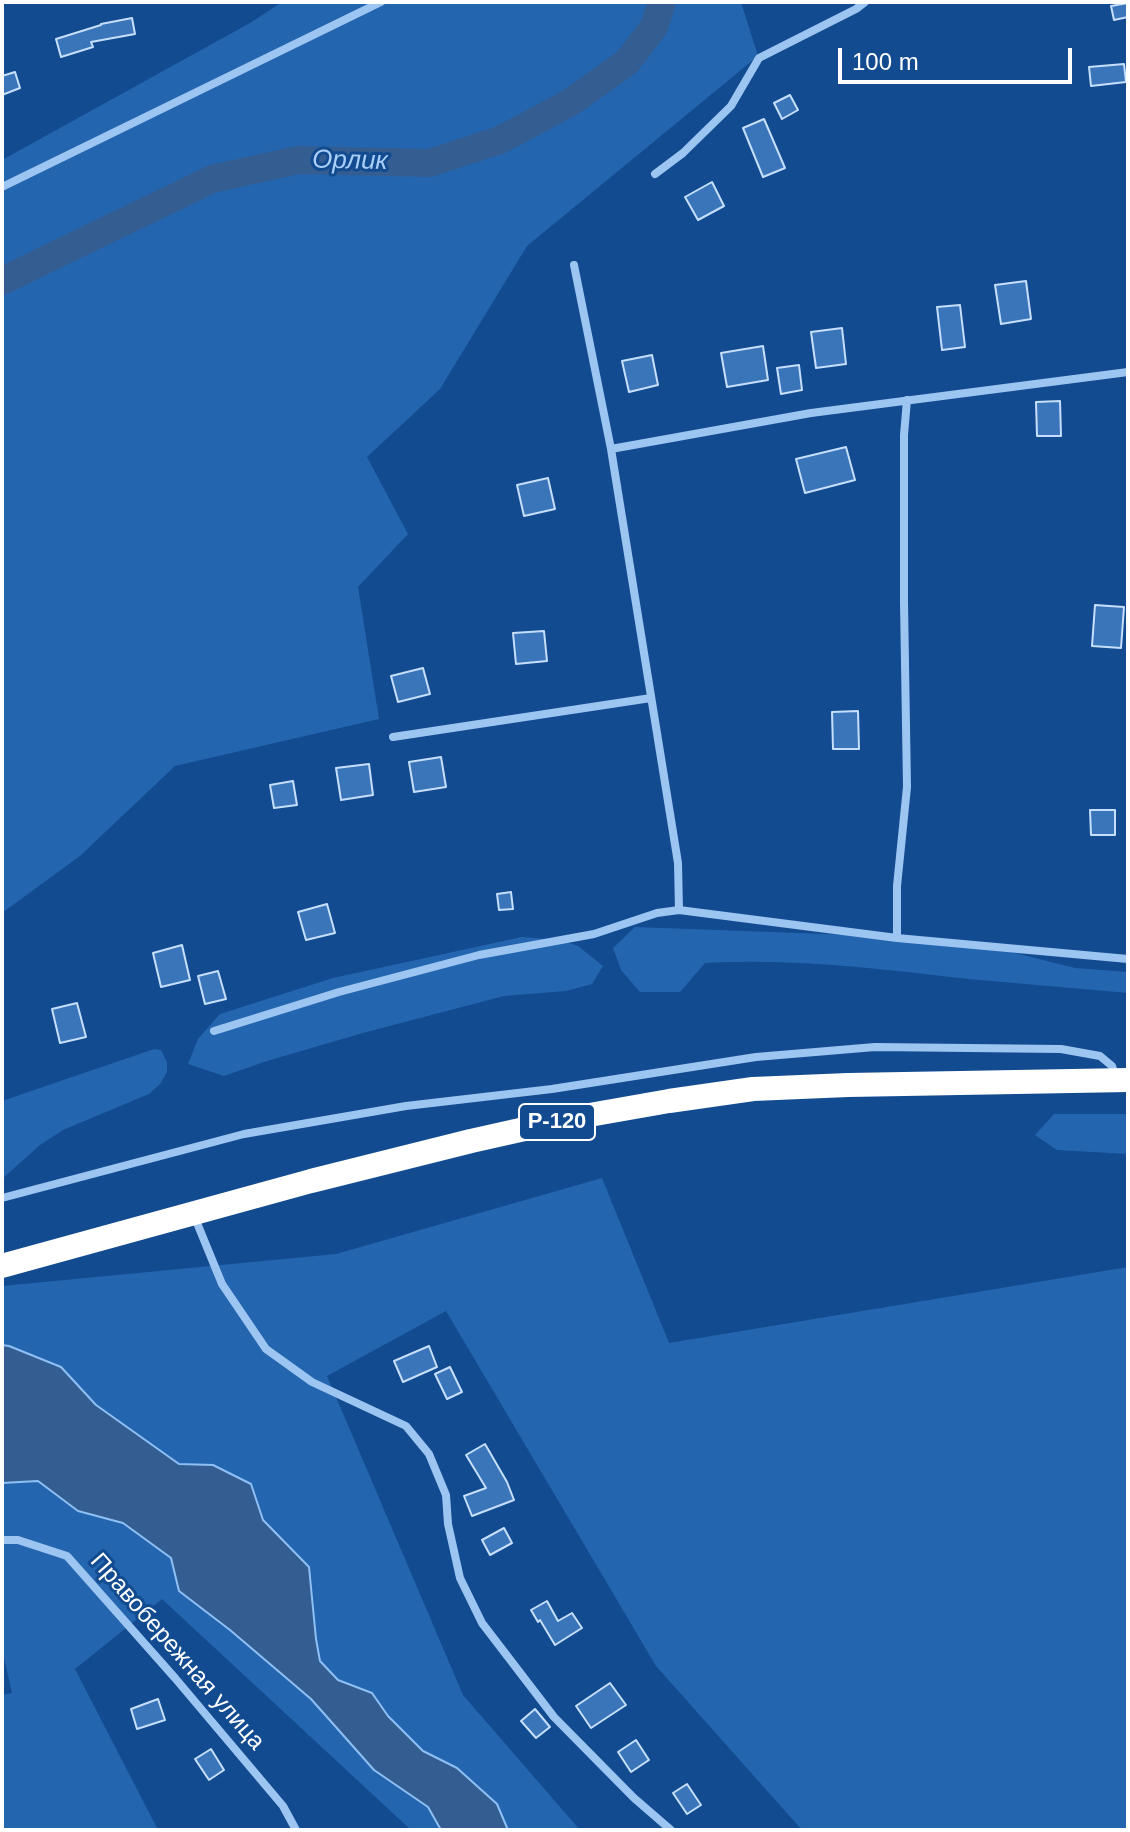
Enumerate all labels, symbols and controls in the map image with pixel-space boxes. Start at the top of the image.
scale bar [842,32,1076,82]
text: 100 m [852,48,919,75]
water label: Орлик [312,145,388,177]
road number: Р-120 [519,1104,595,1140]
street label: Правобережная улица [84,1548,270,1756]

